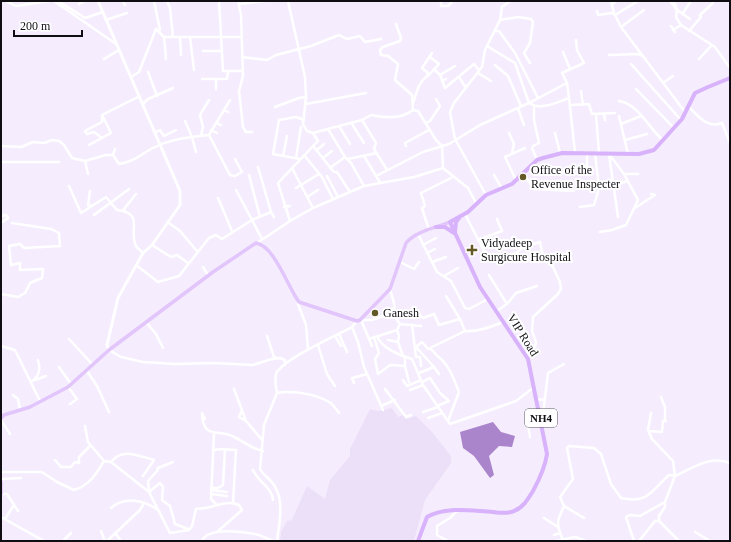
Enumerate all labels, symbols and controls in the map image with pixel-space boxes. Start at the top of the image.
scale bar [14,12,82,38]
text: 200 m [20,19,51,33]
place label: Office of the Revenue Inspecter [531,163,620,191]
marker: Office of the Revenue Inspecter [518,172,528,182]
place label: Vidyadeep Surgicure Hospital [481,236,572,264]
marker: Vidyadeep Surgicure Hospital [466,244,478,256]
place label: Ganesh [383,306,419,320]
marker: Ganesh [370,308,380,318]
street label: VIP Road [505,311,541,359]
road number: NH4 [525,409,557,427]

